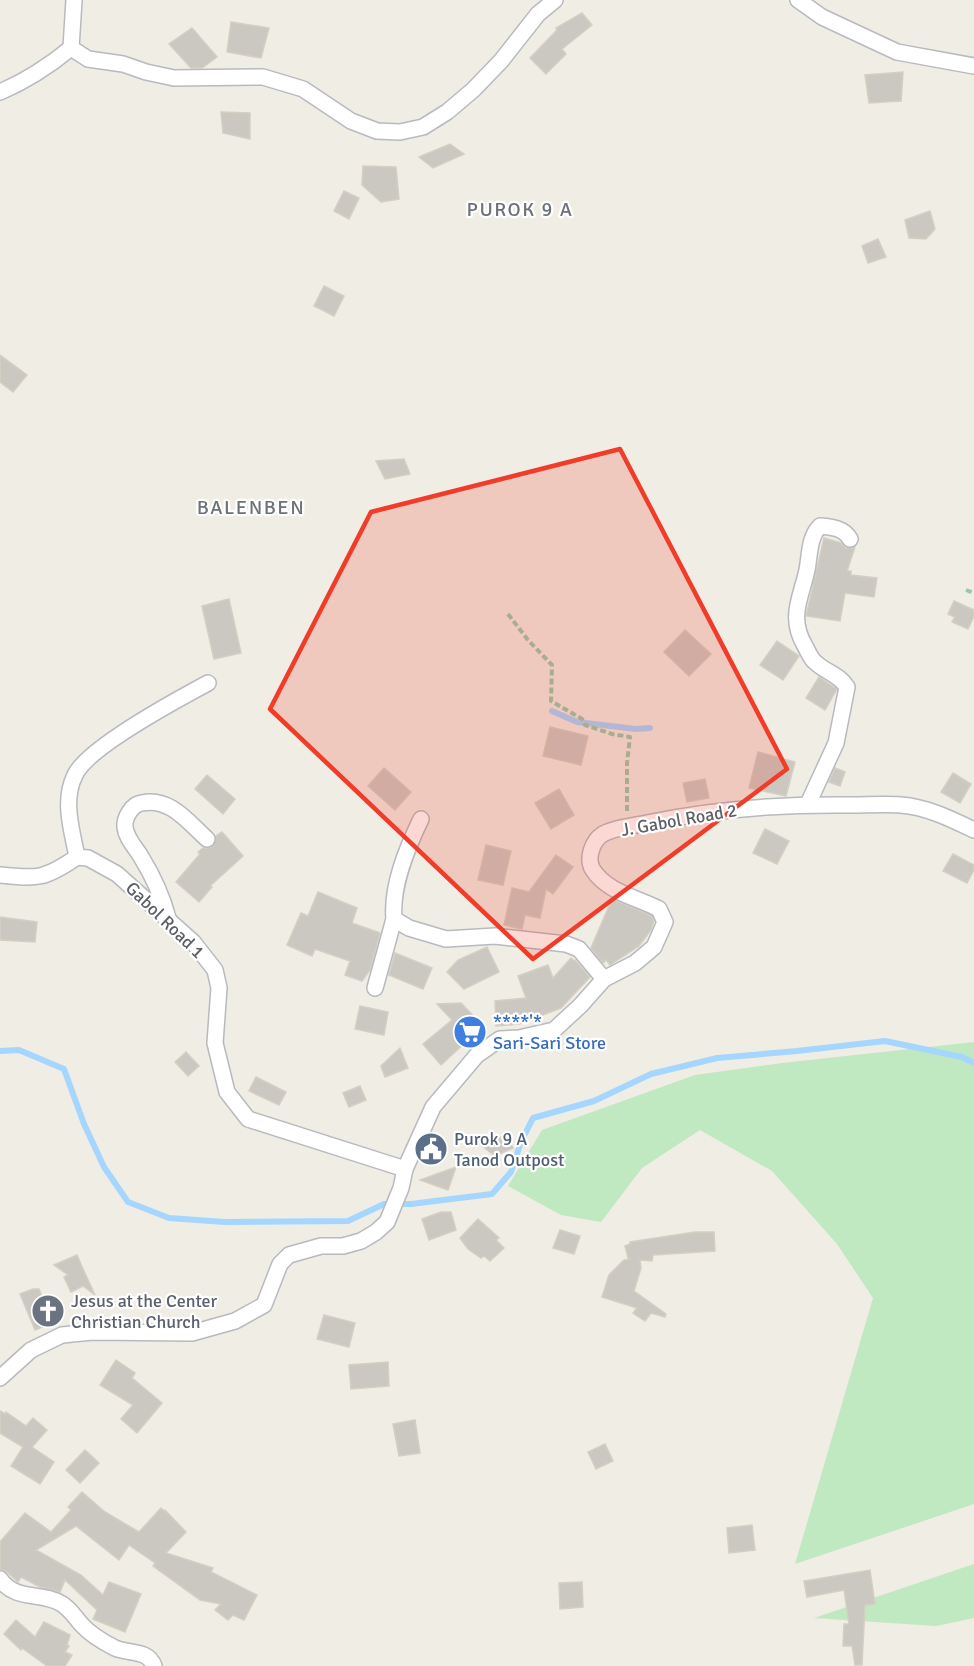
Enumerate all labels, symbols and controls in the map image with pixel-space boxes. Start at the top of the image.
district label: PUROK 9 A [467,197,573,222]
district label: BALENBEN [197,495,305,520]
street label: J. Gabol Road 2 [619,799,739,841]
street label: Gabol Road 1 [121,877,209,963]
place label: ****'* Sari-Sari Store [493,1011,606,1054]
supermarket icon: ****'* Sari-Sari Store [452,1014,488,1050]
place label: Purok 9 A Tanod Outpost [454,1128,564,1171]
public building icon: Purok 9 A Tanod Outpost [413,1131,449,1167]
place label: Jesus at the Center Christian Church [71,1290,218,1333]
church icon: Jesus at the Center Christian Church [30,1293,66,1329]

